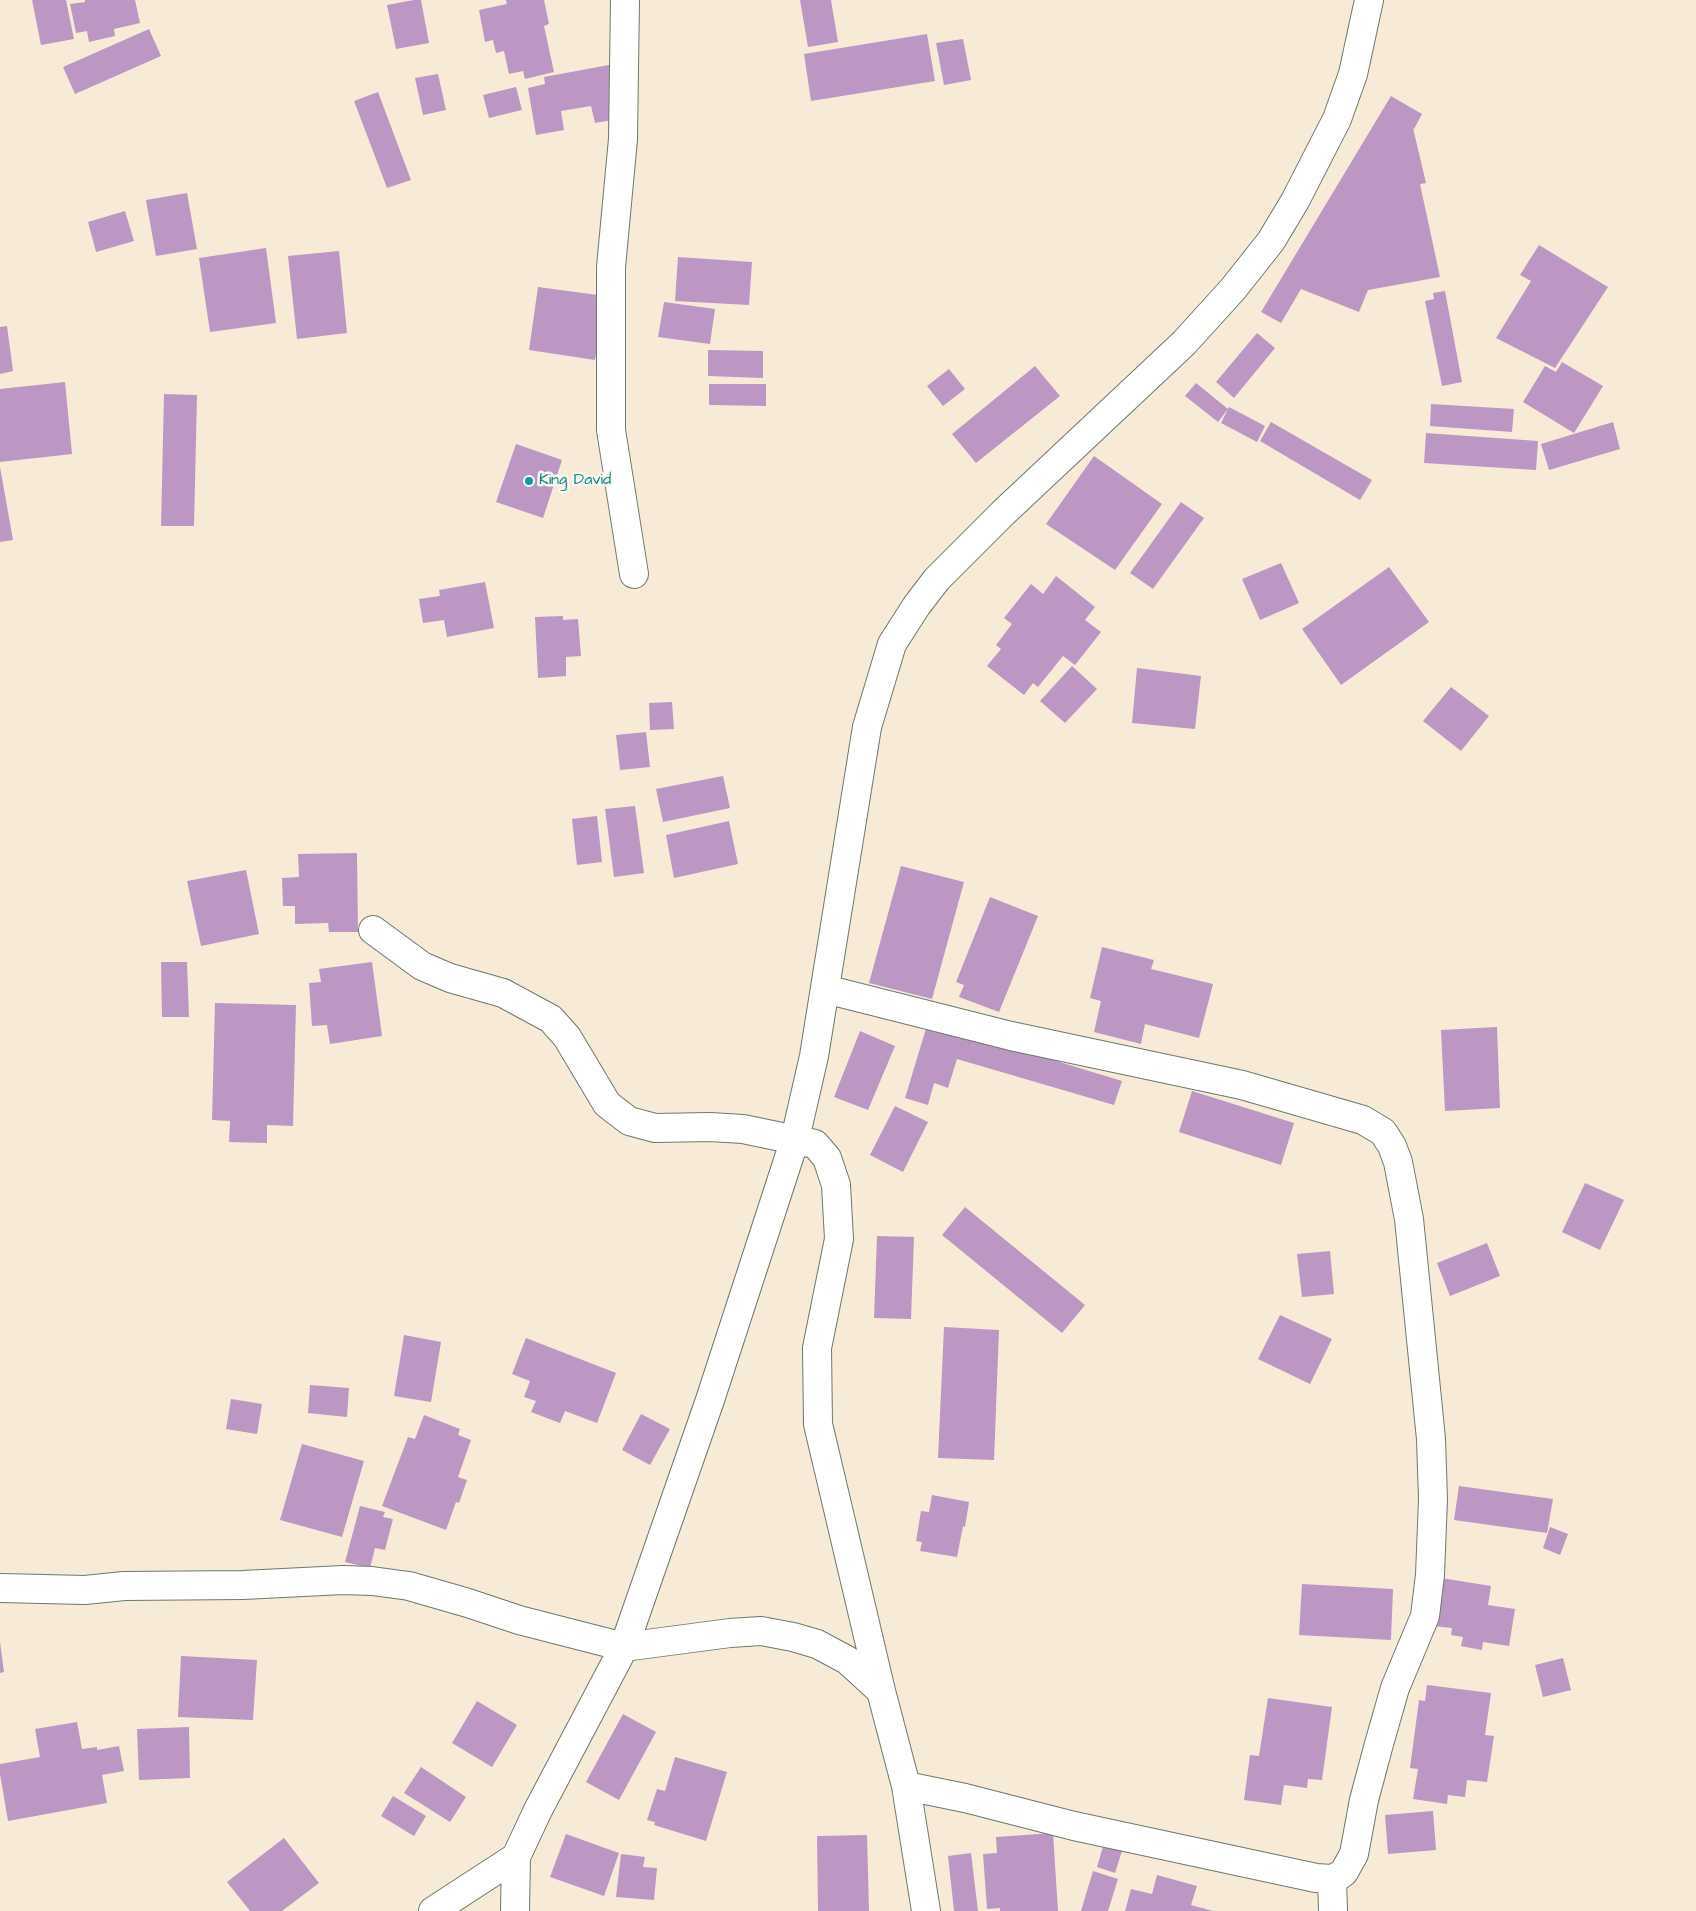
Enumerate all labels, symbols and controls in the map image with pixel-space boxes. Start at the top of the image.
place label: King David [539,471,611,491]
marker: King David [523,475,535,487]

